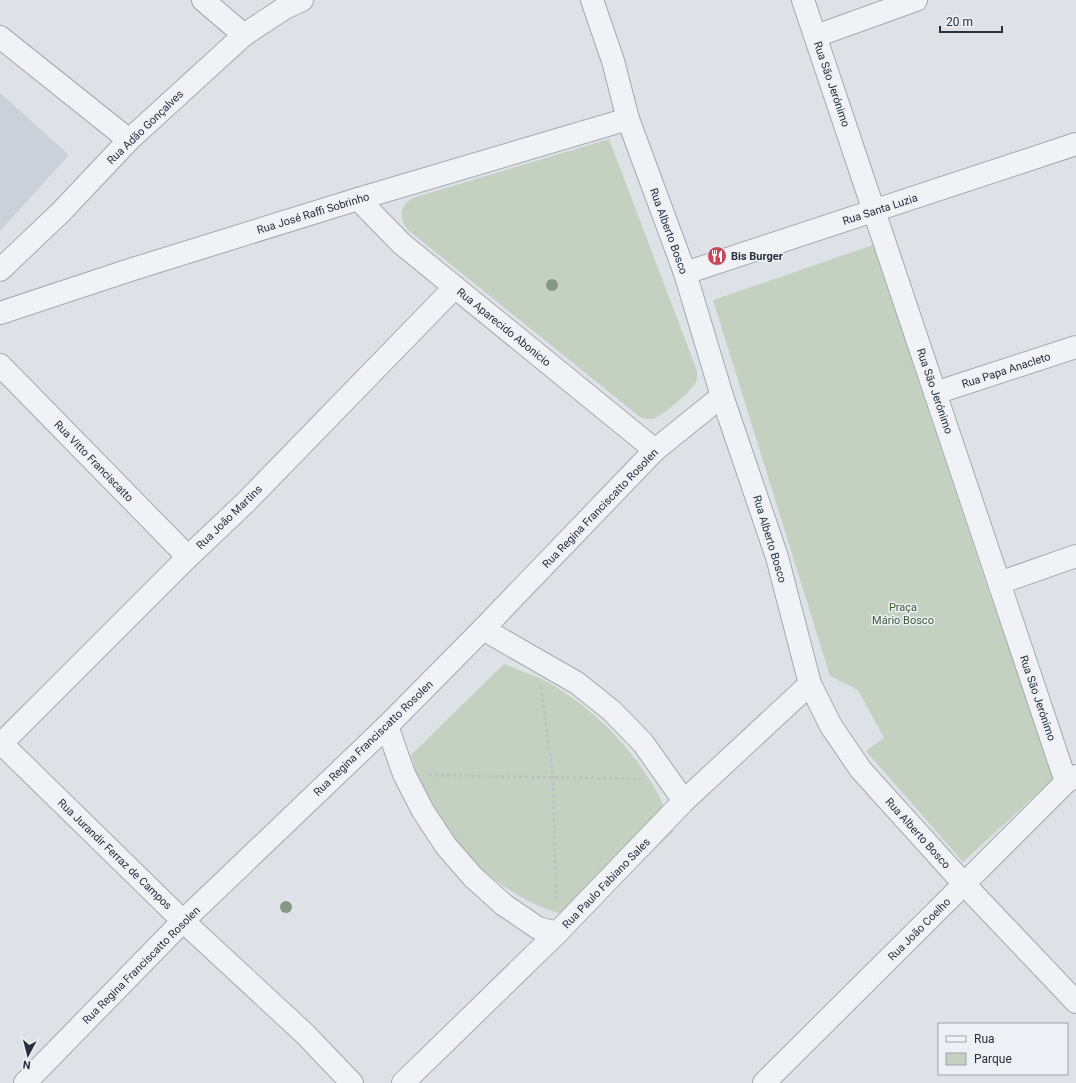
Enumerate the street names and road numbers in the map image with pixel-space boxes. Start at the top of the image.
street label: Rua São Jerónimo [811,40,852,129]
street label: Rua Adão Gonçalves [105,87,186,167]
street label: Rua Alberto Bosco [647,186,690,276]
street label: Rua José Raffi Sobrinho [255,190,371,237]
street label: Rua Santa Luzia [841,191,919,228]
street label: Rua Aparecido Abonicio [454,285,553,369]
street label: Rua São Jerónimo [914,347,955,436]
street label: Rua Papa Anacleto [960,350,1052,391]
street label: Rua Vitto Franciscatto [51,418,136,505]
street label: Rua Regina Franciscatto Rosolen [540,446,661,571]
street label: Rua João Martins [194,482,265,552]
street label: Rua Alberto Bosco [750,494,789,584]
street label: Rua São Jerónimo [1017,654,1058,743]
street label: Rua Regina Franciscatto Rosolen [311,678,436,799]
street label: Rua Alberto Bosco [882,795,953,871]
street label: Rua Jurandir Ferraz de Campos [55,796,175,913]
street label: Rua Paulo Fabiano Sales [560,835,653,931]
street label: Rua João Coelho [885,895,953,963]
street label: Rua Regina Franciscatto Rosolen [80,904,203,1027]

